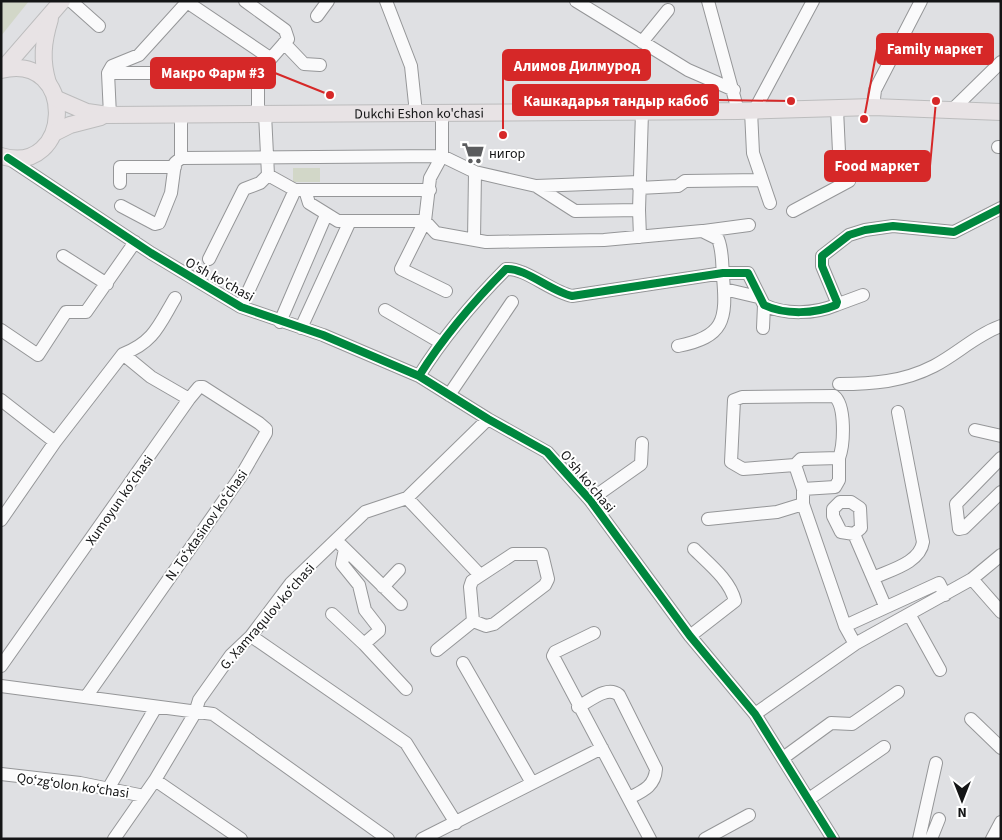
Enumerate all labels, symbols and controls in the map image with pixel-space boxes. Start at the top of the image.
callout: Family маркет [877,34,993,64]
text: Family маркет [887,39,983,60]
callout: Алимов Дилмурод [503,50,650,80]
text: Алимов Дилмурод [513,56,640,77]
callout: Макро Фарм #3 [151,58,275,88]
text: Макро Фарм #3 [161,63,265,84]
callout: Кашкадарья тандыр кабоб [513,85,718,115]
text: Кашкадарья тандыр кабоб [523,91,709,112]
street label: Dukchi Eshon ko'chasi [354,104,484,124]
supermarket icon: нигор [460,140,486,166]
place label: нигор [489,144,526,164]
callout: Food маркет [825,151,930,181]
text: Food маркет [834,156,920,177]
street label: O'sh ko'chasi [181,253,258,307]
street label: O'sh ko'chasi [555,446,619,517]
street label: Xumoyun koʻchasi [81,451,158,550]
street label: N. Toʻxtasinov koʻchasi [161,466,253,585]
street label: G. Xamraqulov koʻchasi [216,559,320,674]
street label: Qoʻzgʻolon koʻchasi [15,768,130,804]
north arrow [937,775,987,825]
text: N [957,802,967,822]

